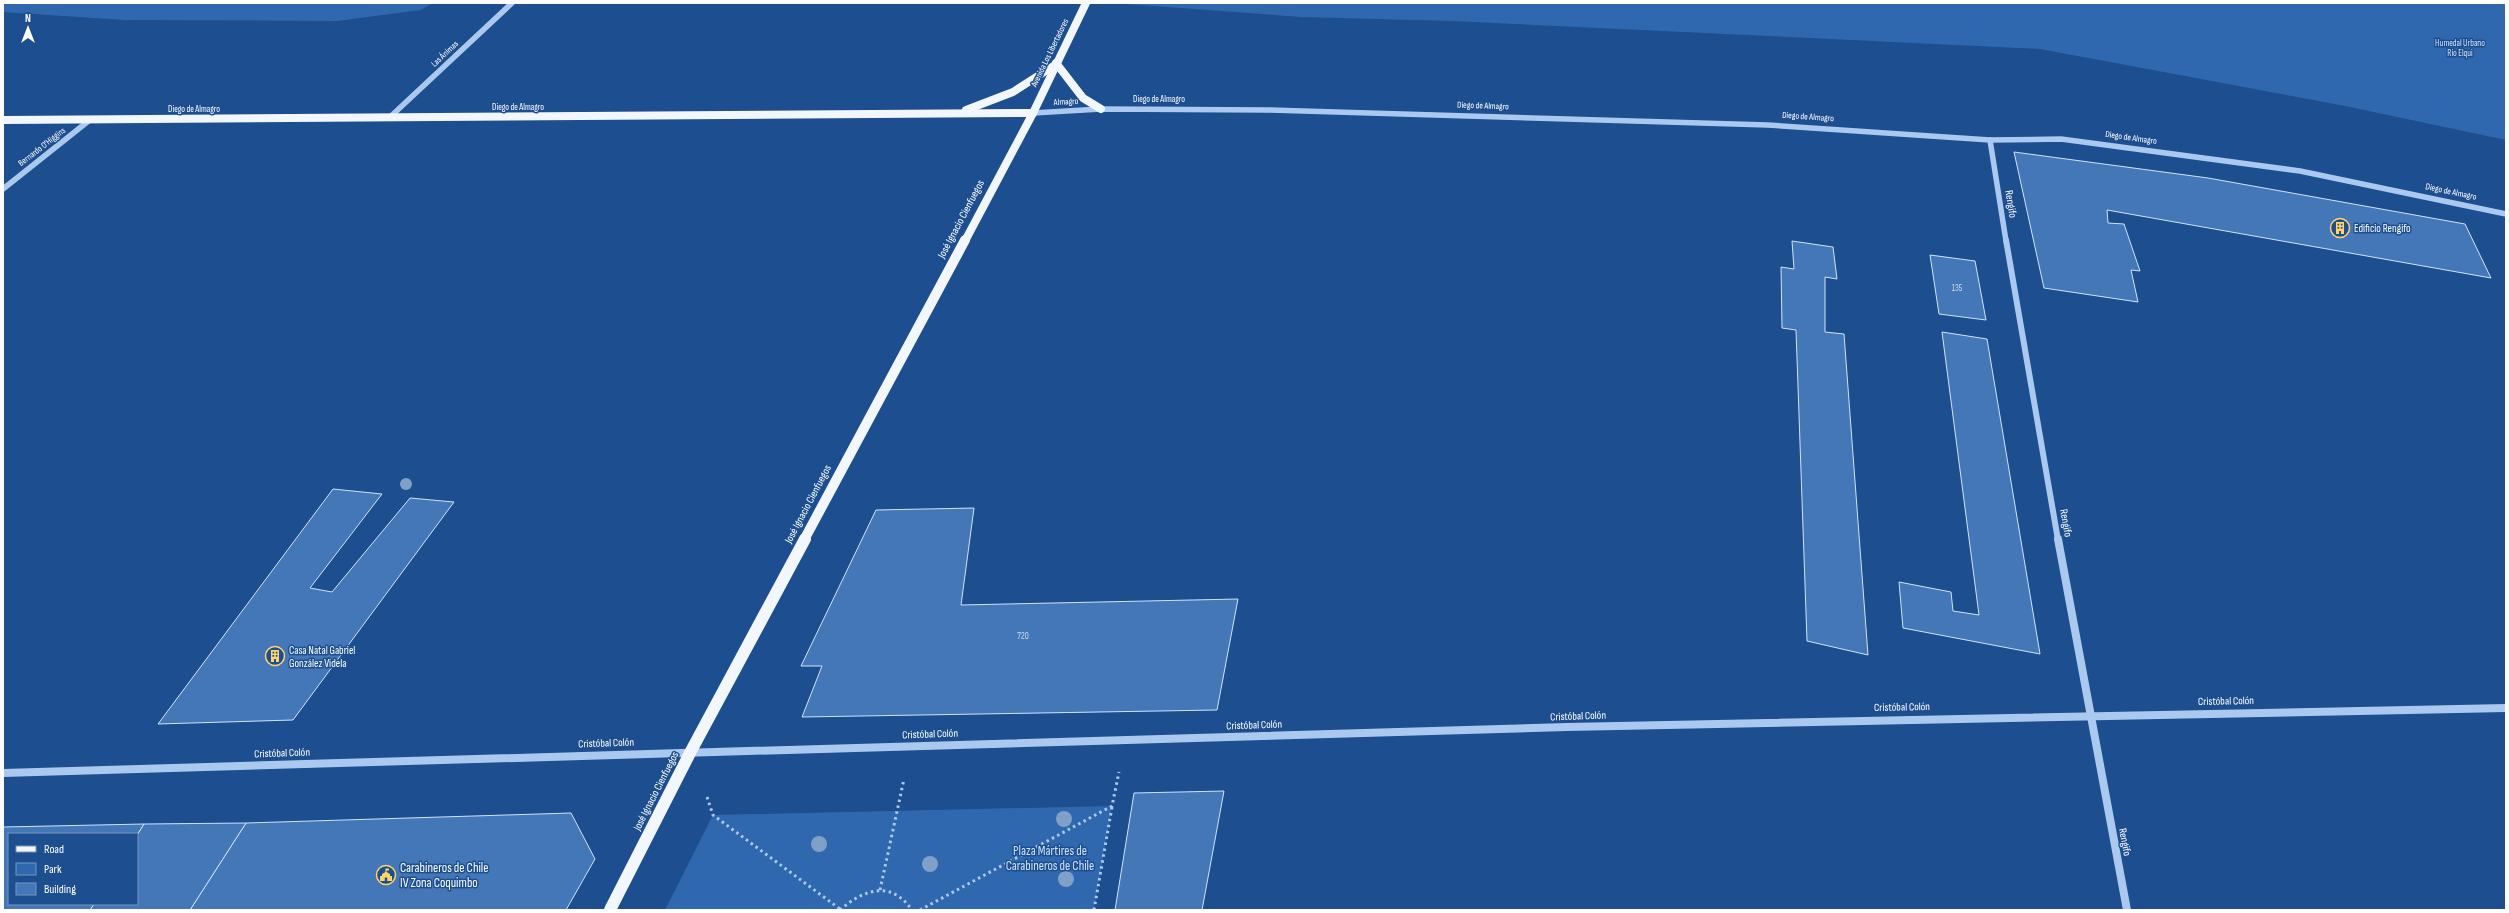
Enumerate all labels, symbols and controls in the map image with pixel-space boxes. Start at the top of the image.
north arrow [8,8,48,48]
text: N [25,12,31,25]
street label: Avenida Los Libertadores [1028,17,1071,90]
street label: Las Ánimas [428,38,461,69]
park label: Humedal Urbano Río Elqui [2435,38,2485,59]
street label: Diego de Almagro [1133,94,1185,105]
street label: Almagro [1052,96,1079,108]
street label: Diego de Almagro [1457,100,1509,112]
street label: Diego de Almagro [492,102,544,113]
street label: Diego de Almagro [168,104,220,115]
street label: Diego de Almagro [1782,110,1835,124]
street label: Bernardo O'Higgins [16,125,68,169]
street label: Diego de Almagro [2105,129,2158,147]
street label: José Ignacio Cienfuegos [934,178,987,261]
street label: Diego de Almagro [2424,181,2478,203]
street label: Rengifo [2002,189,2020,219]
building icon: Edificio Rengifo [2329,217,2351,239]
place label: Edificio Rengifo [2354,222,2411,235]
house number: 135 [1952,283,1963,294]
street label: José Ignacio Cienfuegos [781,463,834,546]
street label: Rengifo [2057,508,2075,538]
house number: 720 [1017,631,1029,642]
place label: Casa Natal Gabriel González Videla [289,644,355,670]
building icon: Casa Natal Gabriel González Videla [264,645,286,667]
street label: Cristóbal Colón [2198,694,2254,708]
street label: Cristóbal Colón [1874,700,1930,714]
street label: Cristóbal Colón [1550,709,1606,723]
street label: Cristóbal Colón [1226,718,1282,732]
street label: Cristóbal Colón [902,727,958,741]
street label: Cristóbal Colón [578,736,634,750]
street label: Cristóbal Colón [254,746,310,760]
street label: José Ignacio Cienfuegos [630,749,682,834]
street label: Rengifo [2116,827,2134,857]
legend [8,833,138,905]
text: Road [44,842,64,857]
park label: Plaza Mártires de Carabineros de Chile [1006,843,1094,874]
place label: Carabineros de Chile IV Zona Coquimbo [400,860,489,891]
text: Park [44,862,62,877]
public building icon: Carabineros de Chile IV Zona Coquimbo [375,864,397,886]
text: Building [44,882,76,897]

